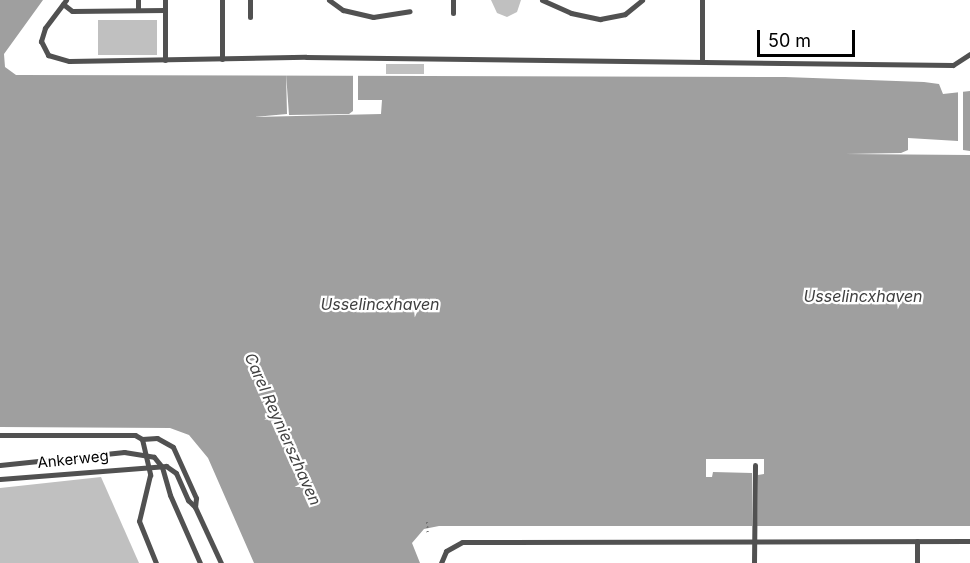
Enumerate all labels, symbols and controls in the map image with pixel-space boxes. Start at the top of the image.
scale bar [760,18,858,56]
text: 50 m [768,30,811,51]
water label: Usselincxhaven [803,286,923,306]
water label: Usselincxhaven [320,294,440,314]
water label: Carel Reynierszhaven [241,350,325,508]
street label: Ankerweg [36,446,110,472]

